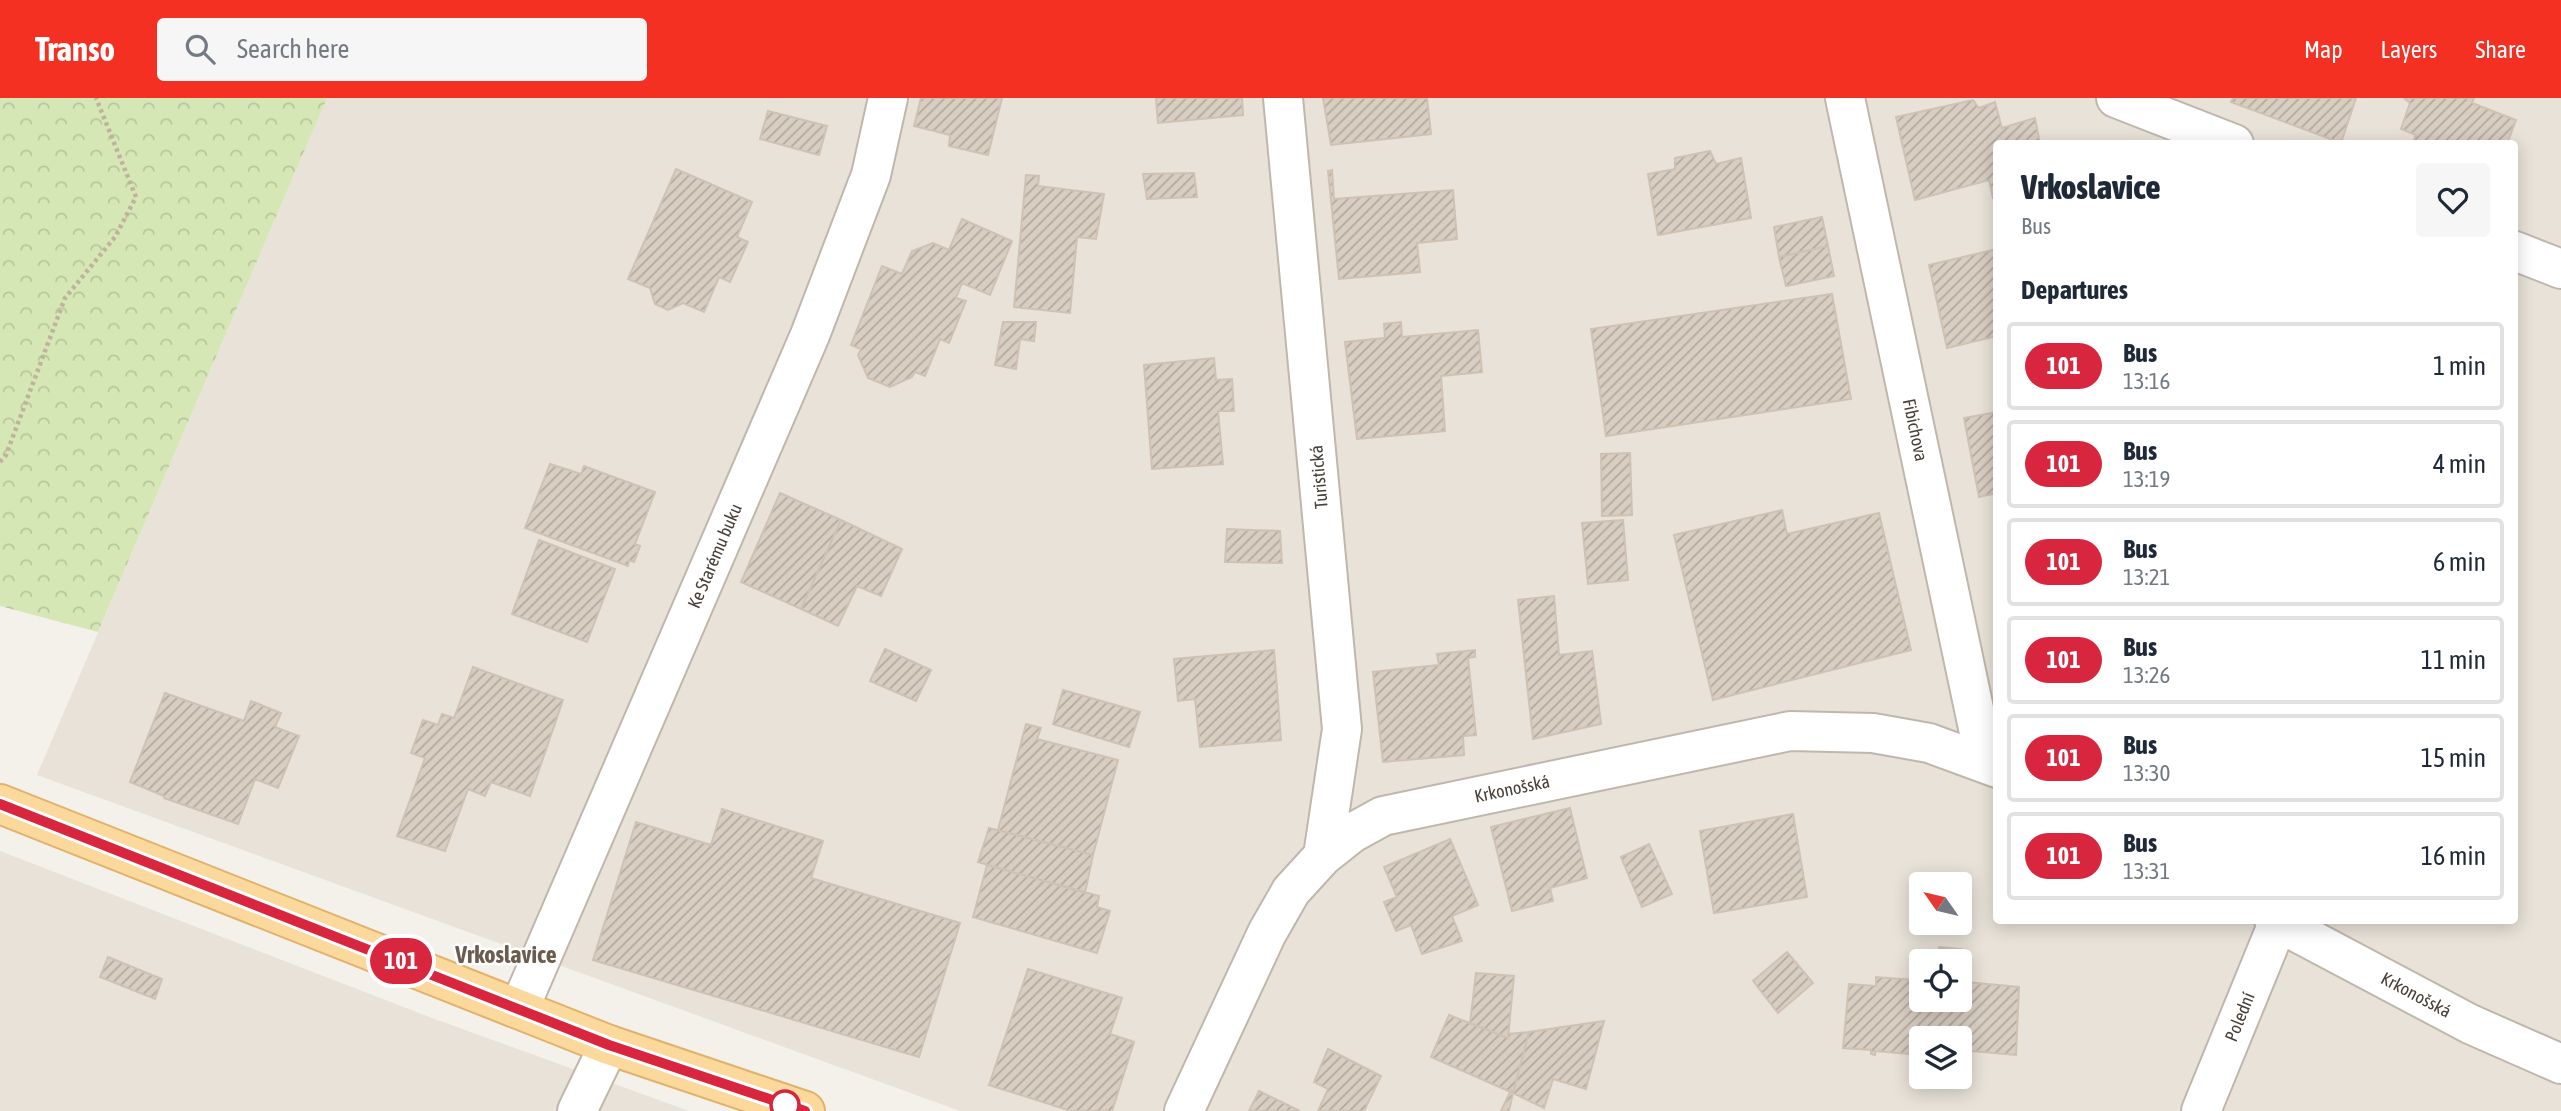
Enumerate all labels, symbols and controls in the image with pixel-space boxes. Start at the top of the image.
search box [157,18,647,81]
text: Transo [35,30,115,68]
icon: search [181,30,219,68]
text: Search here [237,34,349,64]
text: Map [2304,36,2343,63]
text: Layers [2381,36,2437,63]
text: Share [2475,36,2526,63]
button: heart [2416,163,2490,237]
text: Vrkoslavice [2021,168,2160,206]
text: Bus [2021,213,2051,239]
text: Departures [2021,275,2128,305]
text: Bus [2123,338,2157,368]
text: 1 min [2433,351,2486,381]
text: 101 [2047,352,2080,379]
text: 13:16 [2123,368,2170,394]
street label: Fibichova [1899,397,1932,463]
text: Bus [2123,436,2157,466]
street label: Turistická [1305,444,1332,510]
text: 4 min [2433,449,2486,479]
text: 101 [2047,450,2080,477]
text: 13:19 [2123,466,2170,492]
street label: Ke Starému buku [683,500,746,611]
text: Bus [2123,534,2157,564]
text: 6 min [2433,547,2486,577]
text: 101 [2047,548,2080,575]
text: 13:21 [2123,564,2170,590]
text: Bus [2123,632,2157,662]
text: 11 min [2421,645,2486,675]
text: 101 [2047,646,2080,673]
text: 13:26 [2123,662,2170,688]
text: Bus [2123,730,2157,760]
text: 15 min [2421,743,2486,773]
text: 101 [2047,744,2080,771]
text: 13:30 [2123,760,2170,786]
street label: Krkonošská [1472,770,1551,807]
text: Bus [2123,828,2157,858]
text: 16 min [2421,841,2486,871]
text: 101 [2047,842,2080,869]
text: 13:31 [2123,858,2170,884]
north arrow [1909,872,1972,934]
map controls [1909,872,1972,1089]
line badge: 101 [361,938,441,984]
district label: Vrkoslavice [454,941,557,968]
text: 101 [384,947,418,974]
button: locate [1909,949,1972,1012]
street label: Krkonošská [2378,967,2455,1022]
street label: Polední [2220,989,2259,1044]
button: layers [1909,1026,1972,1089]
unlabelled marker [770,1090,800,1111]

